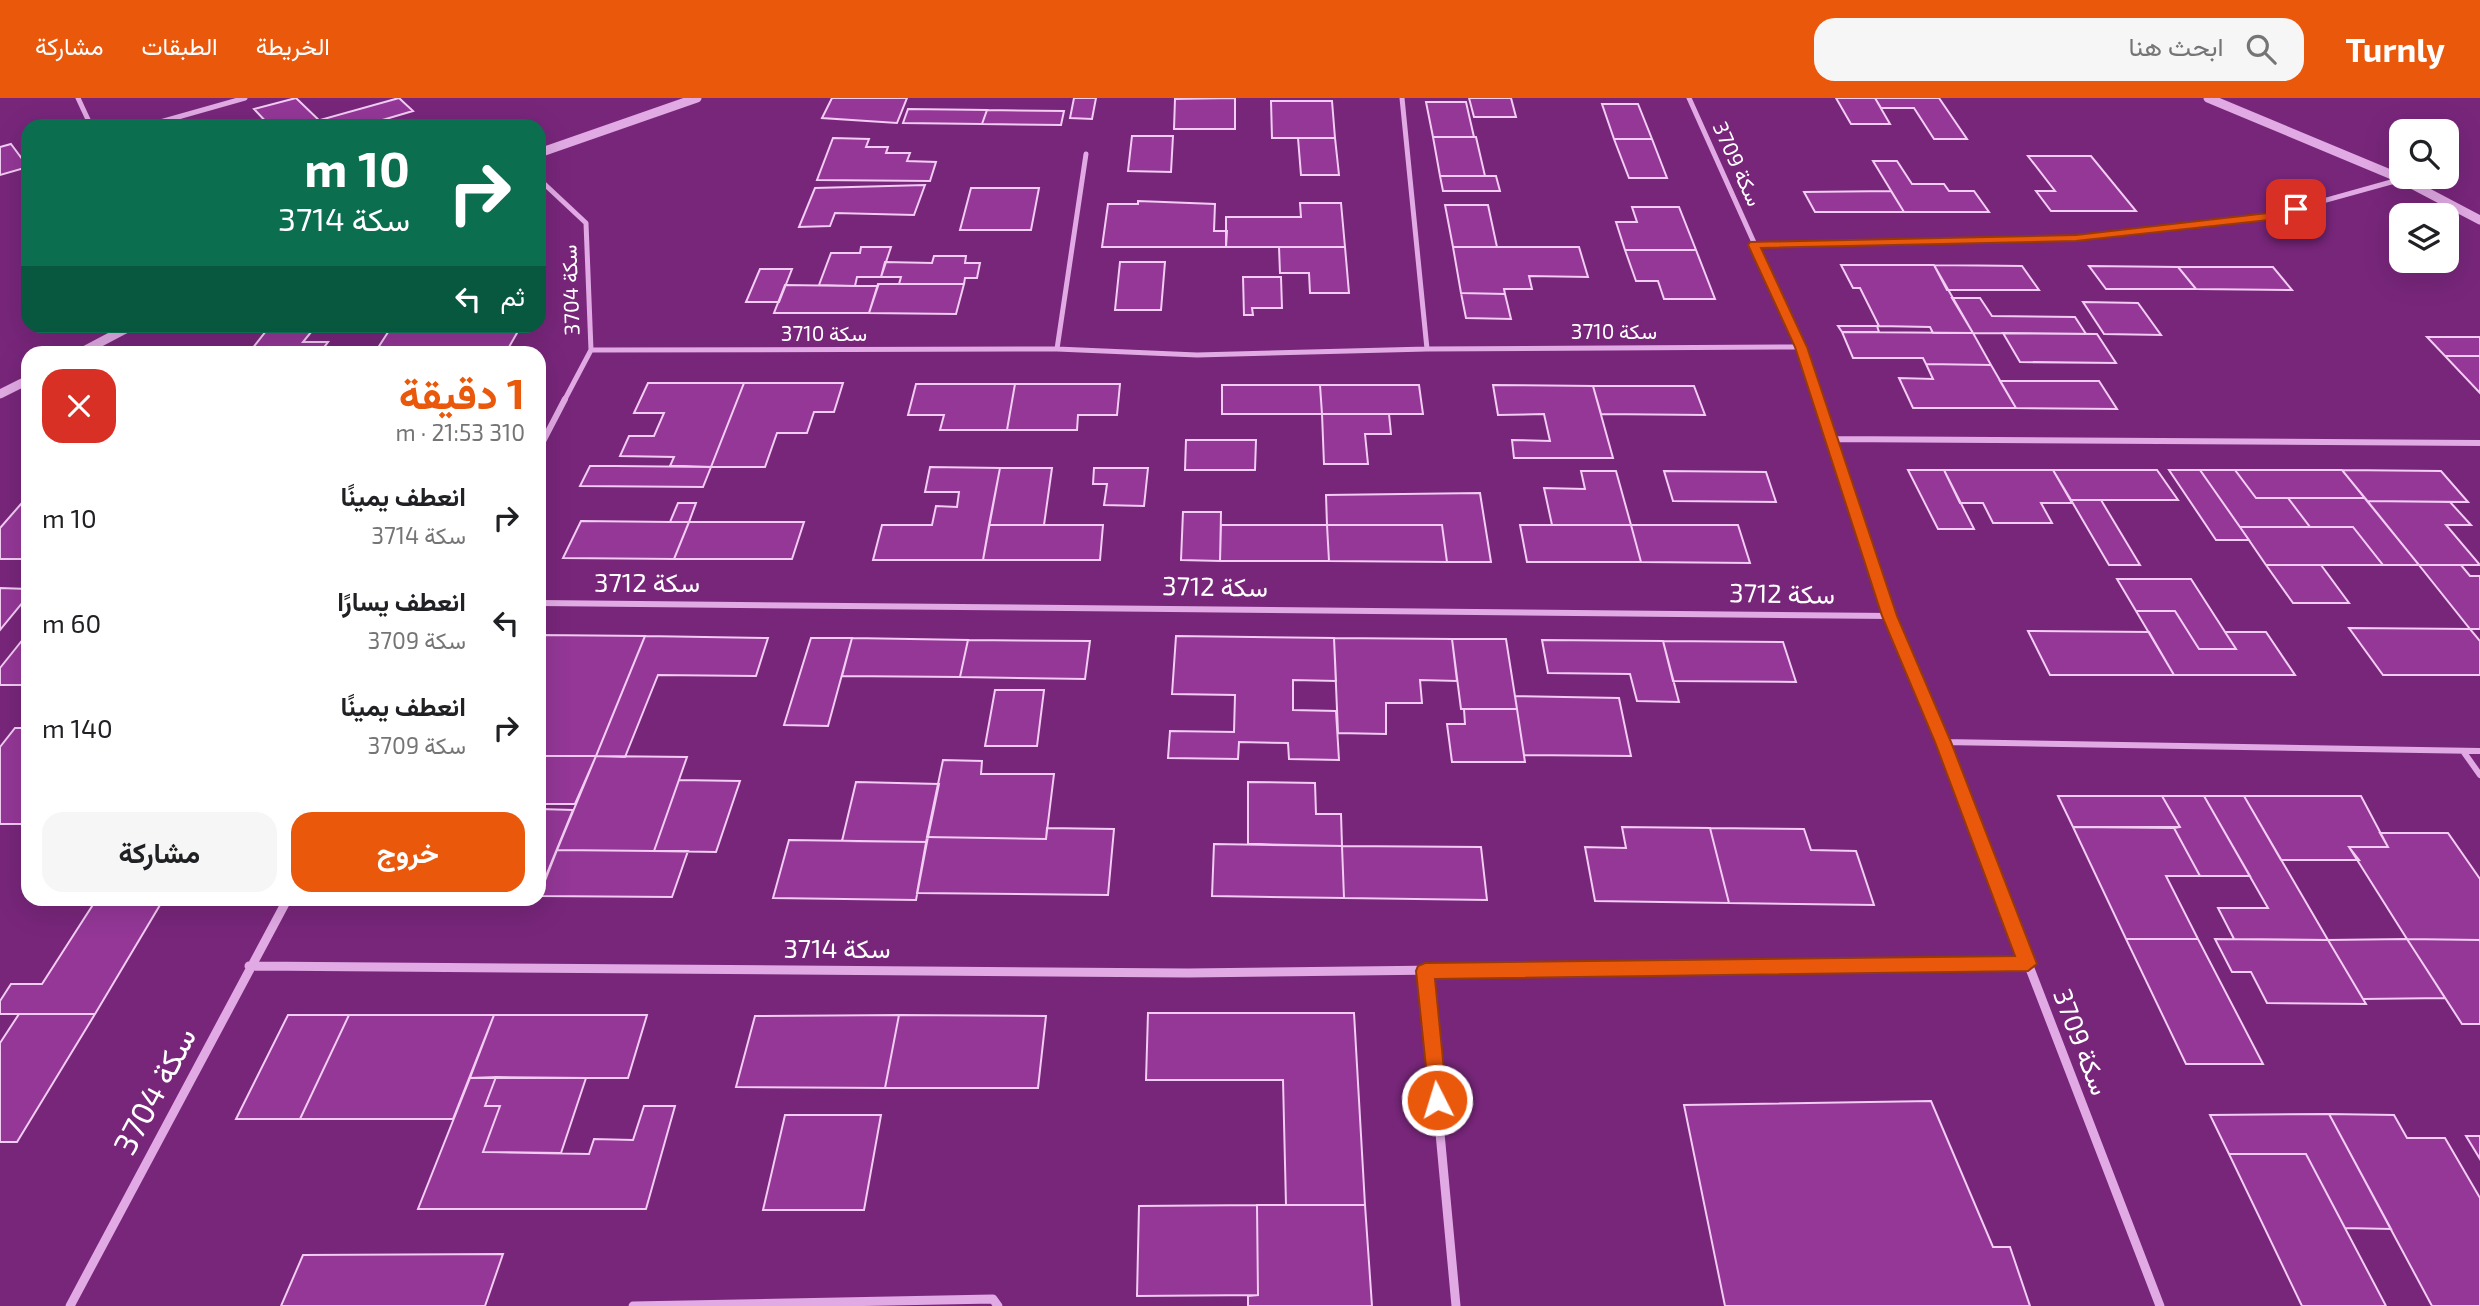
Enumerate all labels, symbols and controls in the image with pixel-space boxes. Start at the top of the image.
search box [1814,18,2304,81]
text: Turnly [2346,29,2445,69]
text: ابحث هنا [2129,30,2224,61]
icon: search [2242,30,2280,68]
text: مشاركة [35,31,103,60]
text: الطبقات [141,31,218,60]
text: الخريطة [256,31,330,60]
street label: سكة 3709 [1709,117,1768,210]
map controls [2389,119,2459,273]
button: search [2389,119,2459,189]
text: 10 m [304,138,410,197]
icon: right [434,147,525,238]
pin [2266,179,2326,239]
icon: arrive [2277,190,2315,228]
text: سكة 3714 [278,199,410,237]
button: layers [2389,203,2459,273]
street label: سكة 3704 [555,244,584,336]
icon: left [449,280,487,318]
text: ثم [501,280,525,311]
street label: سكة 3710 [1571,318,1657,343]
street label: سكة 3710 [781,320,867,345]
text: 1 دقيقة [399,367,525,417]
button: close [42,369,116,443]
text: 310 m · 21:53 [396,418,525,446]
text: انعطف يمينًا [341,480,466,511]
icon: right [487,499,525,537]
text: 10 m [42,502,97,533]
text: سكة 3714 [371,521,466,549]
street label: سكة 3712 [594,566,700,597]
street label: سكة 3712 [1162,569,1268,602]
street label: سكة 3712 [1729,576,1835,609]
text: انعطف يسارًا [337,585,466,616]
icon: left [487,604,525,642]
text: 60 m [42,607,101,638]
text: سكة 3709 [367,626,466,654]
text: انعطف يمينًا [341,690,466,721]
icon: right [487,709,525,747]
text: 140 m [42,712,113,743]
text: سكة 3709 [367,731,466,759]
button: مشاركة [42,812,277,892]
button: خروج [291,812,525,892]
street label: سكة 3714 [783,932,891,963]
street label: سكة 3709 [2048,984,2117,1099]
street label: سكة 3704 [104,1020,203,1160]
position arrow [1400,1063,1474,1137]

